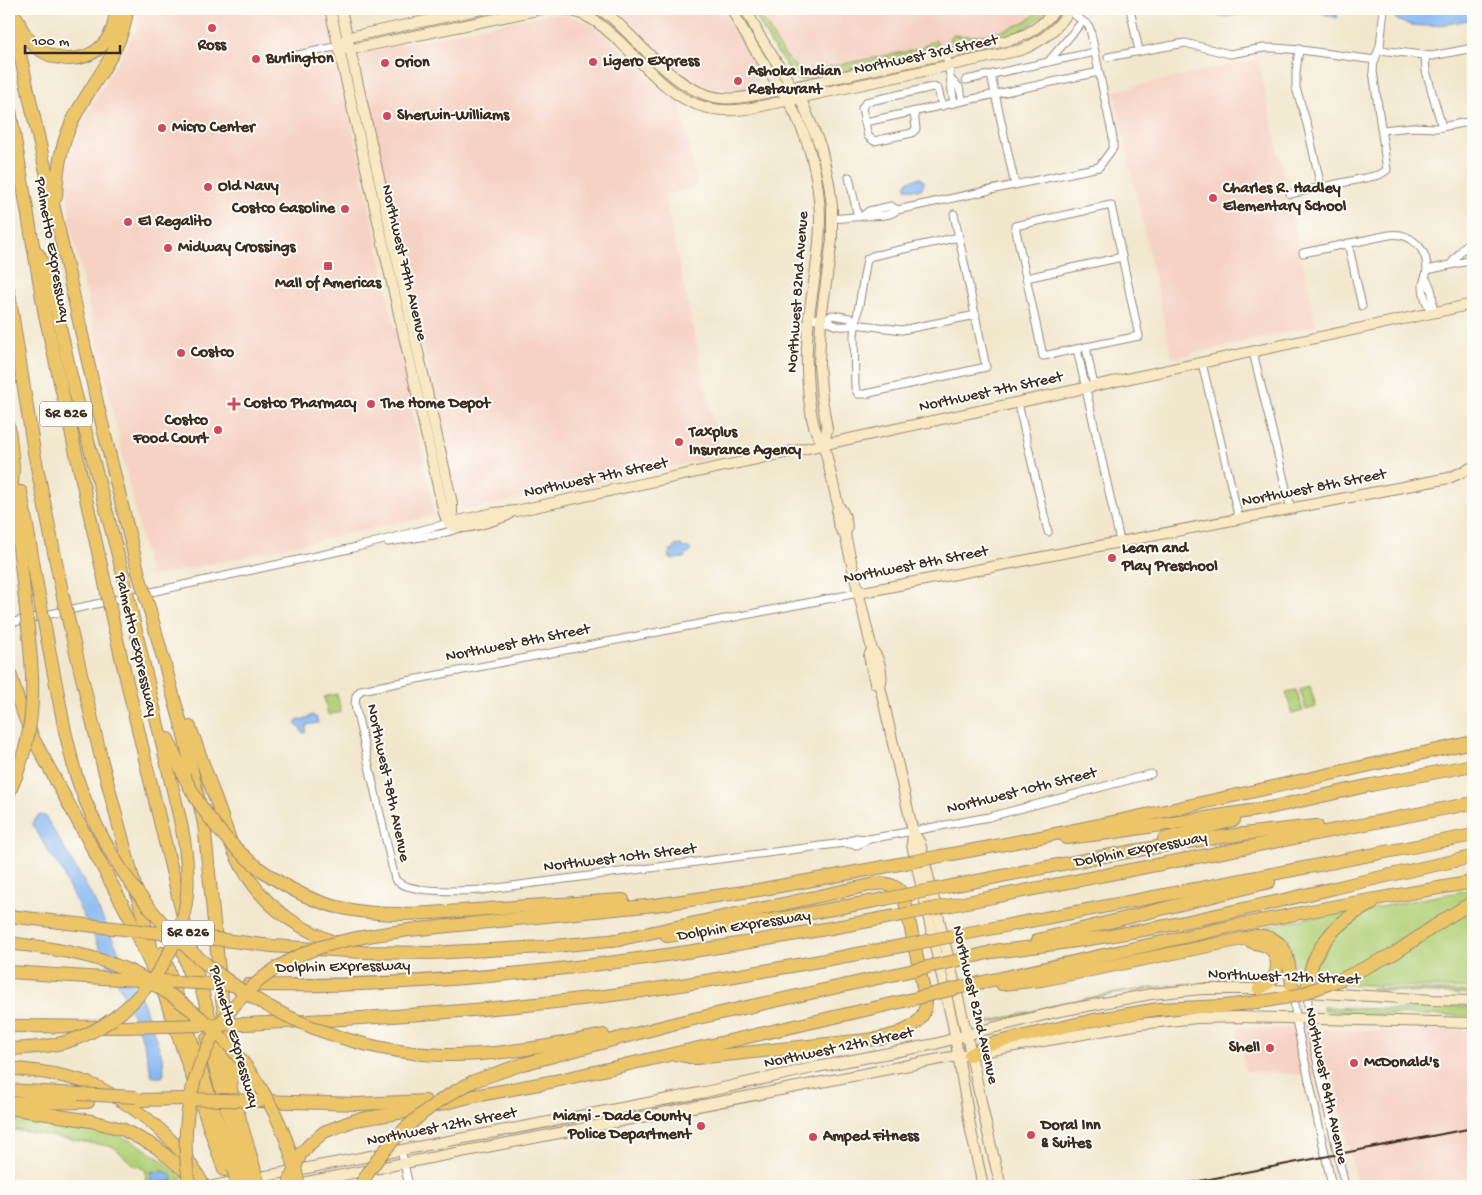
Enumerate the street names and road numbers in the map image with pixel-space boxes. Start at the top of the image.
street label: Northwest 3rd Street [853,31,1001,80]
street label: Palmetto Expressway [29,175,73,324]
street label: Northwest 79th Avenue [376,183,430,344]
street label: Northwest 82nd Avenue [784,210,814,373]
street label: Northwest 7th Street [917,368,1066,418]
road number: SR 826 [40,402,92,426]
street label: Northwest 7th Street [522,454,671,504]
street label: Northwest 8th Street [1240,465,1389,512]
street label: Northwest 8th Street [842,542,991,589]
street label: Palmetto Expressway [109,570,161,719]
street label: Northwest 8th Street [444,620,593,667]
street label: Northwest 78th Avenue [361,703,413,864]
street label: Northwest 10th Street [945,764,1100,820]
street label: Dolphin Expressway [1072,829,1209,873]
street label: Northwest 10th Street [543,840,699,878]
street label: Dolphin Expressway [675,907,812,947]
road number: SR 826 [162,920,214,946]
street label: Northwest 82nd Avenue [947,924,1002,1087]
street label: Dolphin Expressway [274,957,411,979]
street label: Palmetto Expressway [203,963,262,1110]
street label: Northwest 12th Street [1208,966,1362,990]
street label: Northwest 84th Avenue [1299,1006,1351,1167]
street label: Northwest 12th Street [763,1024,917,1074]
street label: Northwest 12th Street [365,1104,520,1152]

